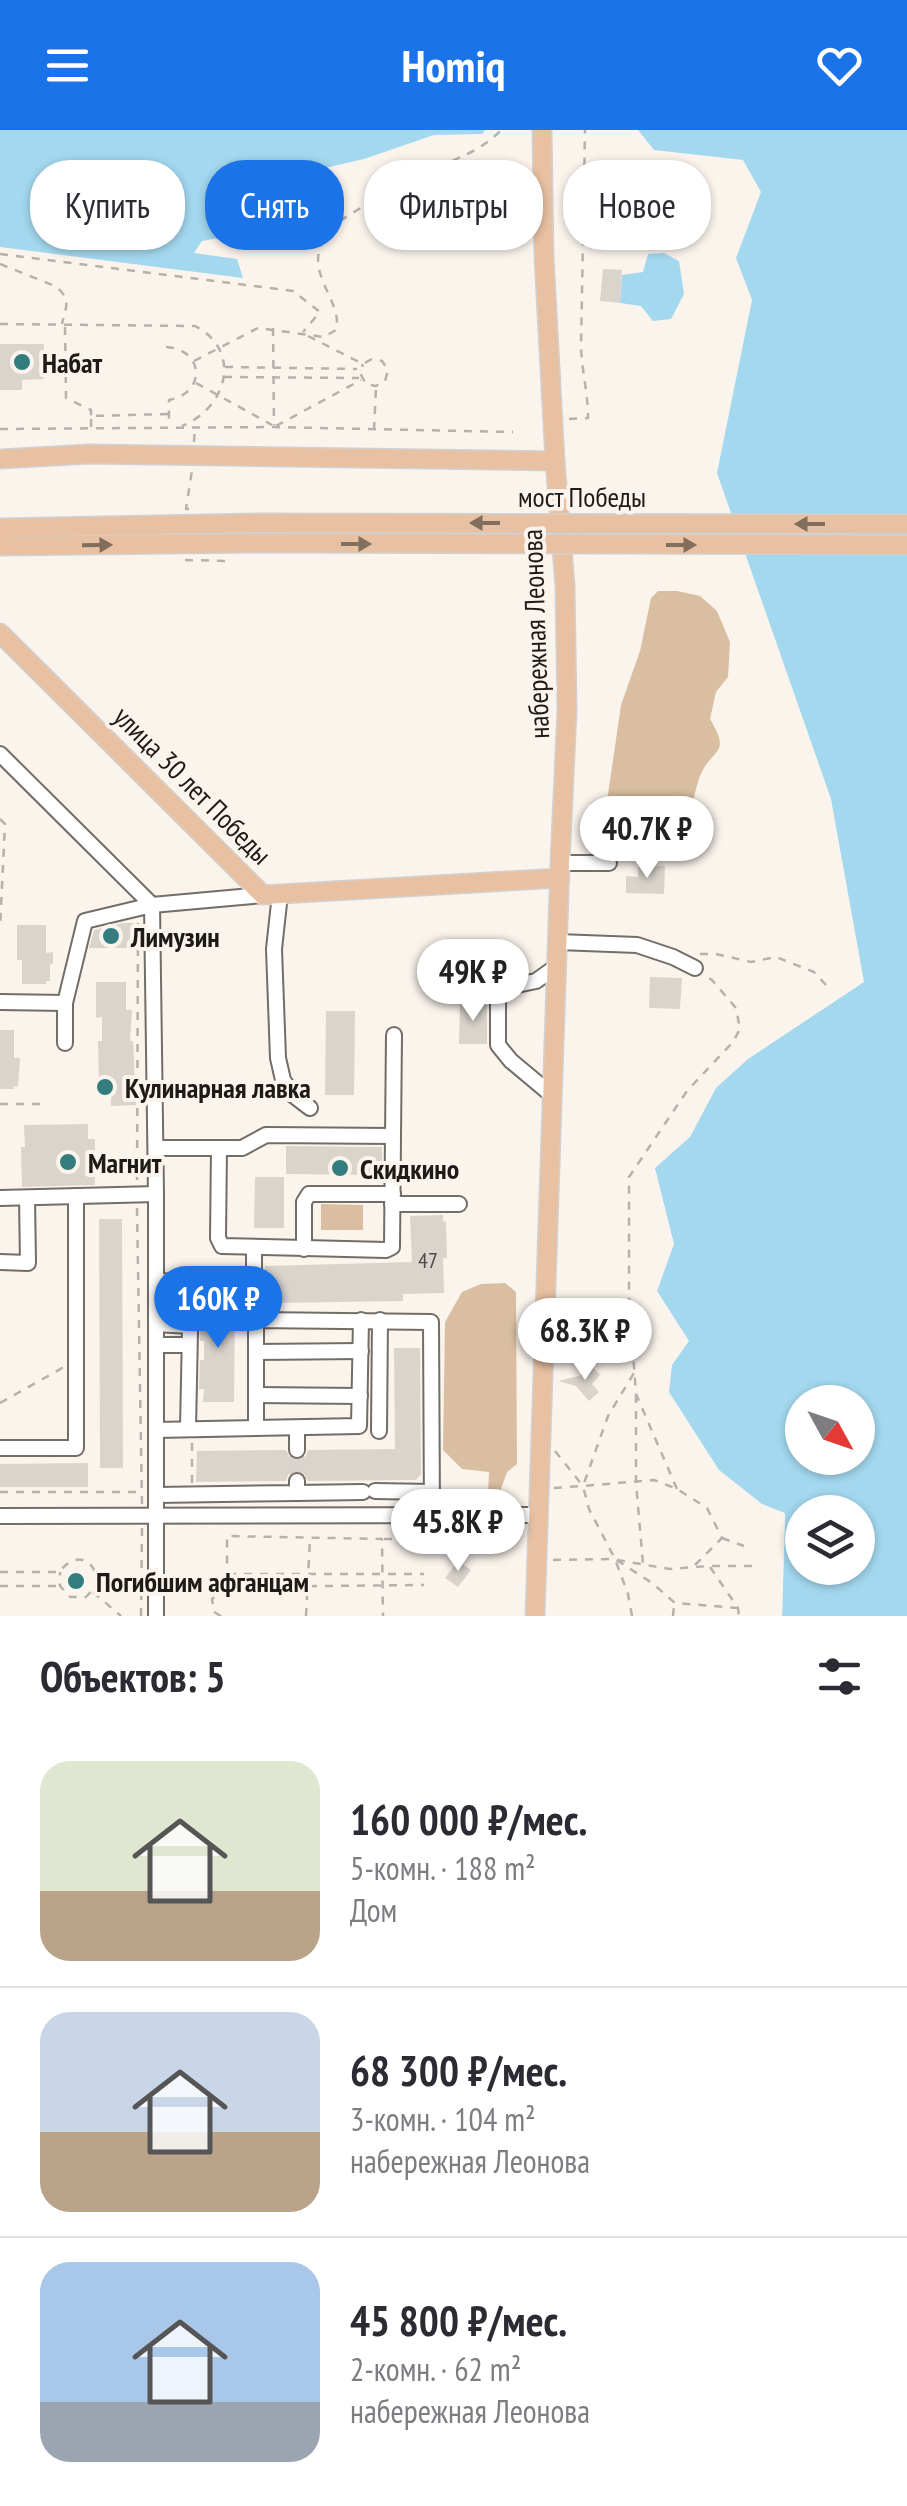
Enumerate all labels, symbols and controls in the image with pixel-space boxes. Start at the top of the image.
text: Homiq [402,36,505,94]
icon: menu [40,38,95,93]
icon: heart [812,38,867,93]
chip: Купить [30,160,185,250]
chip: Снять [205,160,344,250]
chip: Фильтры [364,160,543,250]
chip: Новое [563,160,711,250]
place label: Набат [42,344,103,381]
marker: Набат [11,351,33,373]
street label: мост Победы [518,478,646,515]
one-way arrow [468,515,500,531]
one-way arrow [793,516,825,532]
street label: набережная Леонова [513,528,557,740]
one-way arrow [340,536,372,552]
one-way arrow [82,537,114,553]
one-way arrow [665,537,697,553]
street label: улица 30 лет Победы [106,698,280,872]
pin: 40.7K ₽ [555,796,739,881]
text: 40.7K ₽ [602,807,692,849]
place label: Лимузин [130,918,220,955]
marker: Лимузин [100,925,122,947]
pin: 49K ₽ [403,939,543,1024]
text: 49K ₽ [439,950,507,992]
place label: Кулинарная лавка [125,1069,311,1106]
marker: Кулинарная лавка [94,1076,116,1098]
place label: Магнит [88,1144,162,1181]
place label: Скидкино [360,1150,459,1187]
marker: Магнит [57,1151,79,1173]
marker: Скидкино [329,1157,351,1179]
house number: 47 [418,1246,438,1274]
pin: 160K ₽ [137,1266,299,1351]
text: 160K ₽ [176,1277,260,1319]
pin: 68.3K ₽ [493,1298,677,1383]
text: 68.3K ₽ [540,1309,630,1351]
north arrow [785,1385,875,1475]
map controls [785,1385,875,1585]
pin: 45.8K ₽ [366,1489,550,1574]
button: layers [785,1495,875,1585]
text: 45.8K ₽ [413,1500,503,1542]
place label: Погибшим афганцам [96,1563,309,1600]
marker: Погибшим афганцам [65,1570,87,1592]
text: Объектов: 5 [40,1649,226,1704]
icon: filters [812,1649,867,1704]
text: 160 000 ₽/мес. [350,1792,587,1847]
icon: home [120,1801,240,1921]
text: 5-комн. · 188 m² [350,1847,536,1889]
text: Дом [350,1889,397,1931]
text: 68 300 ₽/мес. [350,2043,567,2098]
icon: home [120,2052,240,2172]
text: 3-комн. · 104 m² [350,2098,536,2140]
text: набережная Леонова [350,2140,590,2182]
text: 45 800 ₽/мес. [350,2293,567,2348]
icon: home [120,2302,240,2422]
text: 2-комн. · 62 m² [350,2348,521,2390]
text: набережная Леонова [350,2390,590,2432]

